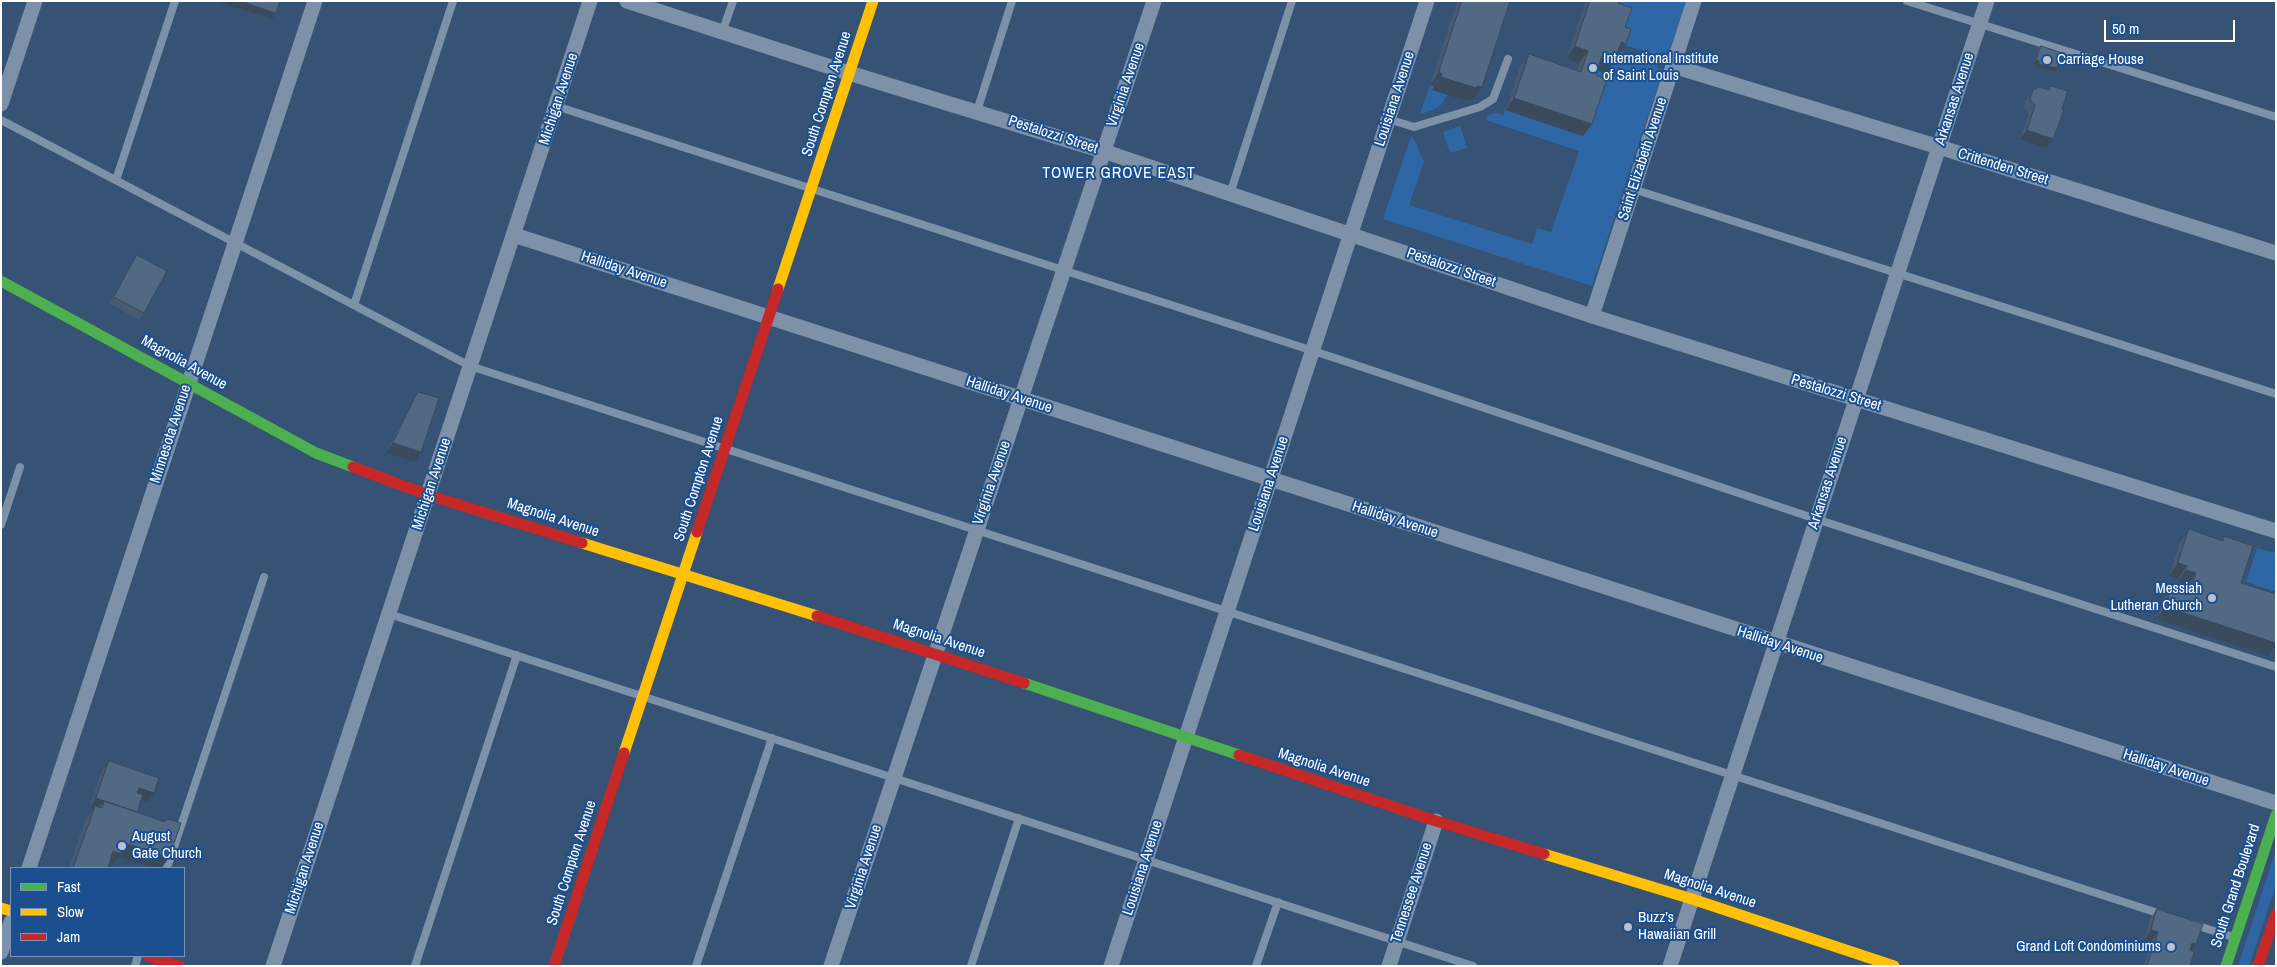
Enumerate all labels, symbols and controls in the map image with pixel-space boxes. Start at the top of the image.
scale bar [2107,10,2238,42]
text: 50 m [2112,18,2139,39]
street label: South Compton Avenue [798,29,856,159]
street label: Virginia Avenue [1103,41,1149,129]
street label: Louisiana Avenue [1371,49,1419,149]
place label: International Institute of Saint Louis [1603,50,1719,85]
street label: Arkansas Avenue [1932,50,1978,148]
street label: Michigan Avenue [536,51,582,147]
place label: Carriage House [2057,51,2144,69]
marker: Carriage House [2041,54,2053,66]
marker: International Institute of Saint Louis [1587,62,1599,74]
street label: Saint Elizabeth Avenue [1615,95,1671,223]
street label: Pestalozzi Street [1006,112,1100,158]
street label: Crittenden Street [1956,145,2050,189]
district label: TOWER GROVE EAST [1040,164,1198,184]
street label: Pestalozzi Street [1404,244,1498,292]
street label: Halliday Avenue [579,248,669,292]
street label: Magnolia Avenue [138,332,230,394]
street label: Pestalozzi Street [1789,371,1883,415]
street label: Halliday Avenue [964,373,1054,417]
street label: Minnesota Avenue [147,383,195,485]
street label: South Compton Avenue [670,414,728,544]
street label: Louisiana Avenue [1245,434,1293,534]
street label: Arkansas Avenue [1805,434,1851,532]
street label: Michigan Avenue [409,436,455,532]
street label: Virginia Avenue [969,439,1015,527]
street label: Magnolia Avenue [505,495,601,541]
street label: Halliday Avenue [1350,498,1440,542]
place label: Messiah Lutheran Church [2110,580,2202,615]
marker: Messiah Lutheran Church [2206,592,2218,604]
street label: Magnolia Avenue [891,616,987,662]
street label: Halliday Avenue [1735,623,1825,667]
street label: Magnolia Avenue [1276,745,1372,791]
street label: Halliday Avenue [2121,746,2211,790]
street label: South Compton Avenue [543,798,601,928]
street label: Louisiana Avenue [1119,818,1167,918]
street label: Michigan Avenue [282,820,328,916]
street label: Virginia Avenue [842,822,886,912]
street label: South Grand Boulevard [2208,822,2264,950]
place label: August Gate Church [132,828,202,863]
marker: August Gate Church [116,840,128,852]
street label: Tennessee Avenue [1387,841,1437,945]
street label: Magnolia Avenue [1662,866,1758,912]
legend [10,867,185,957]
text: Fast [57,876,80,897]
text: Slow [57,901,84,922]
place label: Buzz’s Hawaiian Grill [1638,909,1716,944]
marker: Buzz’s Hawaiian Grill [1622,921,1634,933]
text: Jam [57,926,80,947]
place label: Grand Loft Condominiums [2016,938,2161,956]
marker: Grand Loft Condominiums [2165,941,2177,953]

